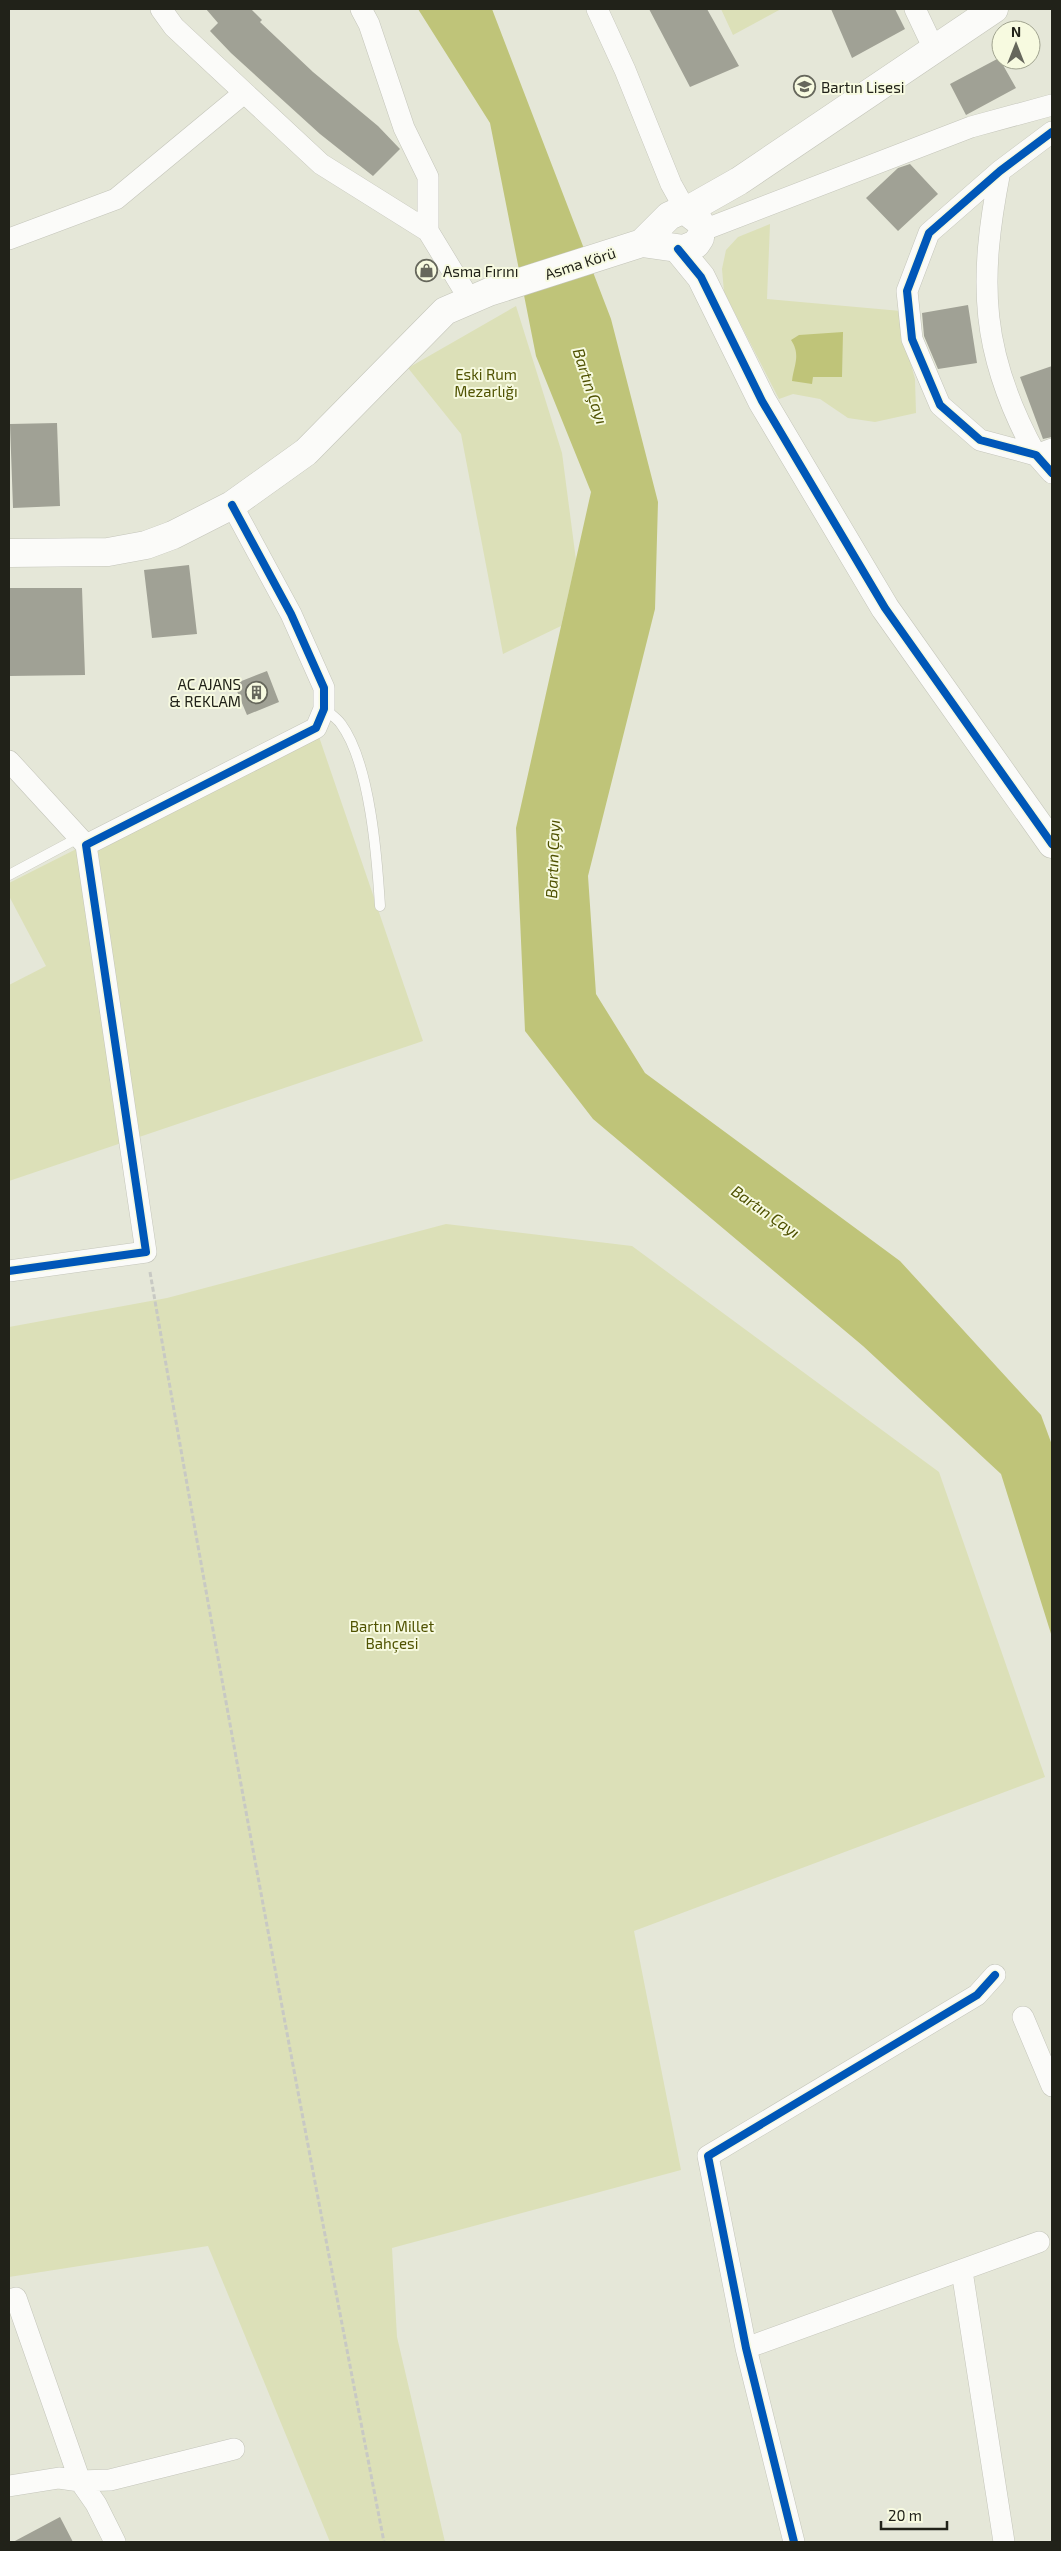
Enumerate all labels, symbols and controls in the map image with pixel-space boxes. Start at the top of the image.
north arrow [991,20,1041,70]
text: N [1011,23,1021,40]
school or university icon: Bartın Lisesi [793,75,817,99]
place label: Bartın Lisesi [821,78,905,96]
street label: Asma Körü [542,243,618,283]
shop icon: Asma Fırını [415,259,439,283]
place label: Asma Fırını [443,262,518,280]
water label: Bartın Çayı [569,346,612,427]
park label: Eski Rum Mezarlığı [454,365,518,400]
place label: AC AJANS & REKLAM [169,675,241,710]
building icon: AC AJANS & REKLAM [245,681,269,705]
water label: Bartın Çayı [541,819,564,899]
water label: Bartın Çayı [728,1181,804,1242]
park label: Bartın Millet Bahçesi [350,1617,435,1653]
scale bar [881,2498,947,2530]
text: 20 m [888,2506,922,2524]

